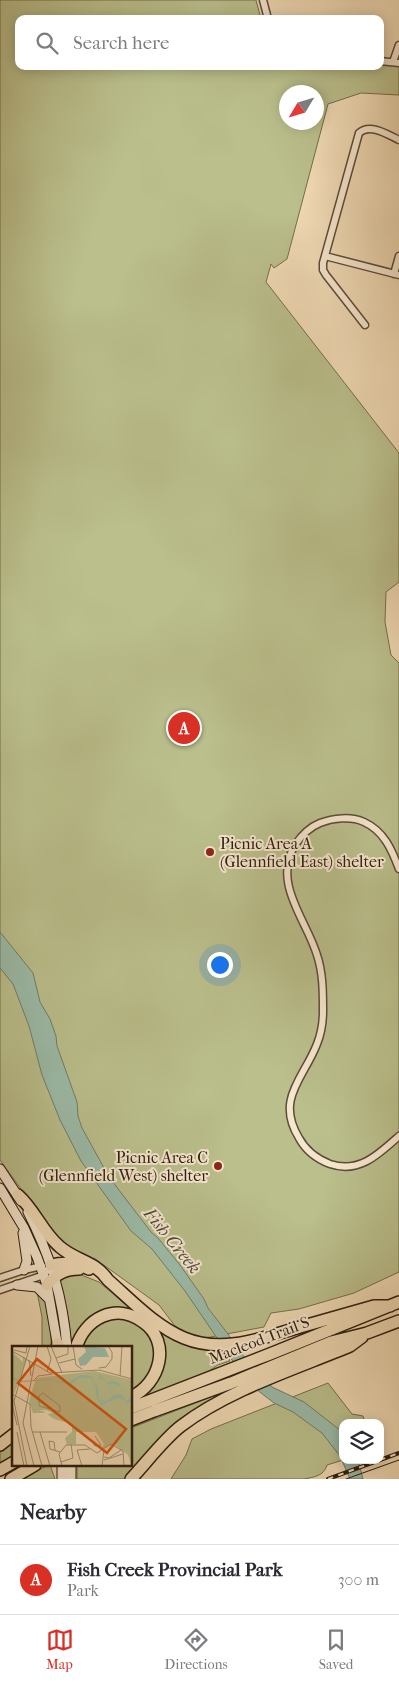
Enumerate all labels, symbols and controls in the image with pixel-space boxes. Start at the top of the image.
search box [15,15,384,70]
icon: search [33,29,61,57]
text: Search here [73,32,169,54]
north arrow [279,85,324,130]
pin: A [168,709,200,747]
place label: Picnic Area A (Glennfield East) shelter [220,834,384,871]
marker: Picnic Area A (Glennfield East) shelter [204,846,216,858]
your location [207,952,233,978]
place label: Picnic Area C (Glennfield West) shelter [39,1148,208,1185]
marker: Picnic Area C (Glennfield West) shelter [212,1160,224,1172]
water label: Fish Creek [138,1203,205,1278]
street label: Macleod Trail S [206,1312,312,1368]
inset map [12,1346,132,1466]
map controls [339,1419,384,1464]
button: layers [339,1419,384,1464]
text: Nearby [20,1500,86,1524]
text: Fish Creek Provincial Park [67,1559,282,1581]
text: A [31,1570,41,1589]
text: 300 m [338,1570,379,1589]
text: Park [67,1581,99,1600]
tab: Map [46,1626,74,1673]
tab: Directions [165,1626,228,1673]
tab: Saved [319,1626,353,1673]

